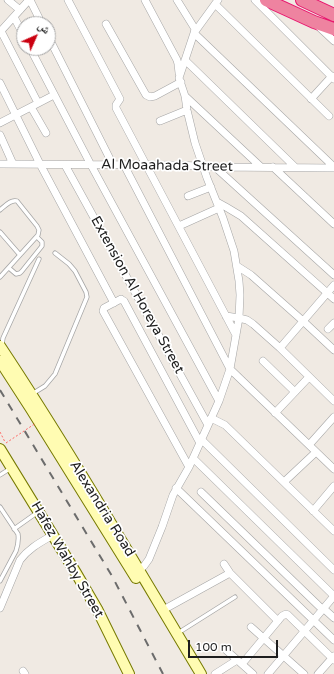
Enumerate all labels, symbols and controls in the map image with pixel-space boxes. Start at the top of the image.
north arrow [16,16,56,56]
text: ش [35,19,53,37]
street label: Al Moaahada Street [101,156,233,176]
street label: Extension Al Horeya Street [87,213,187,377]
street label: Alexandria Road [66,458,138,560]
street label: Hafez Wahby Street [27,499,107,621]
scale bar [190,632,280,658]
text: 100 m [195,640,232,654]

